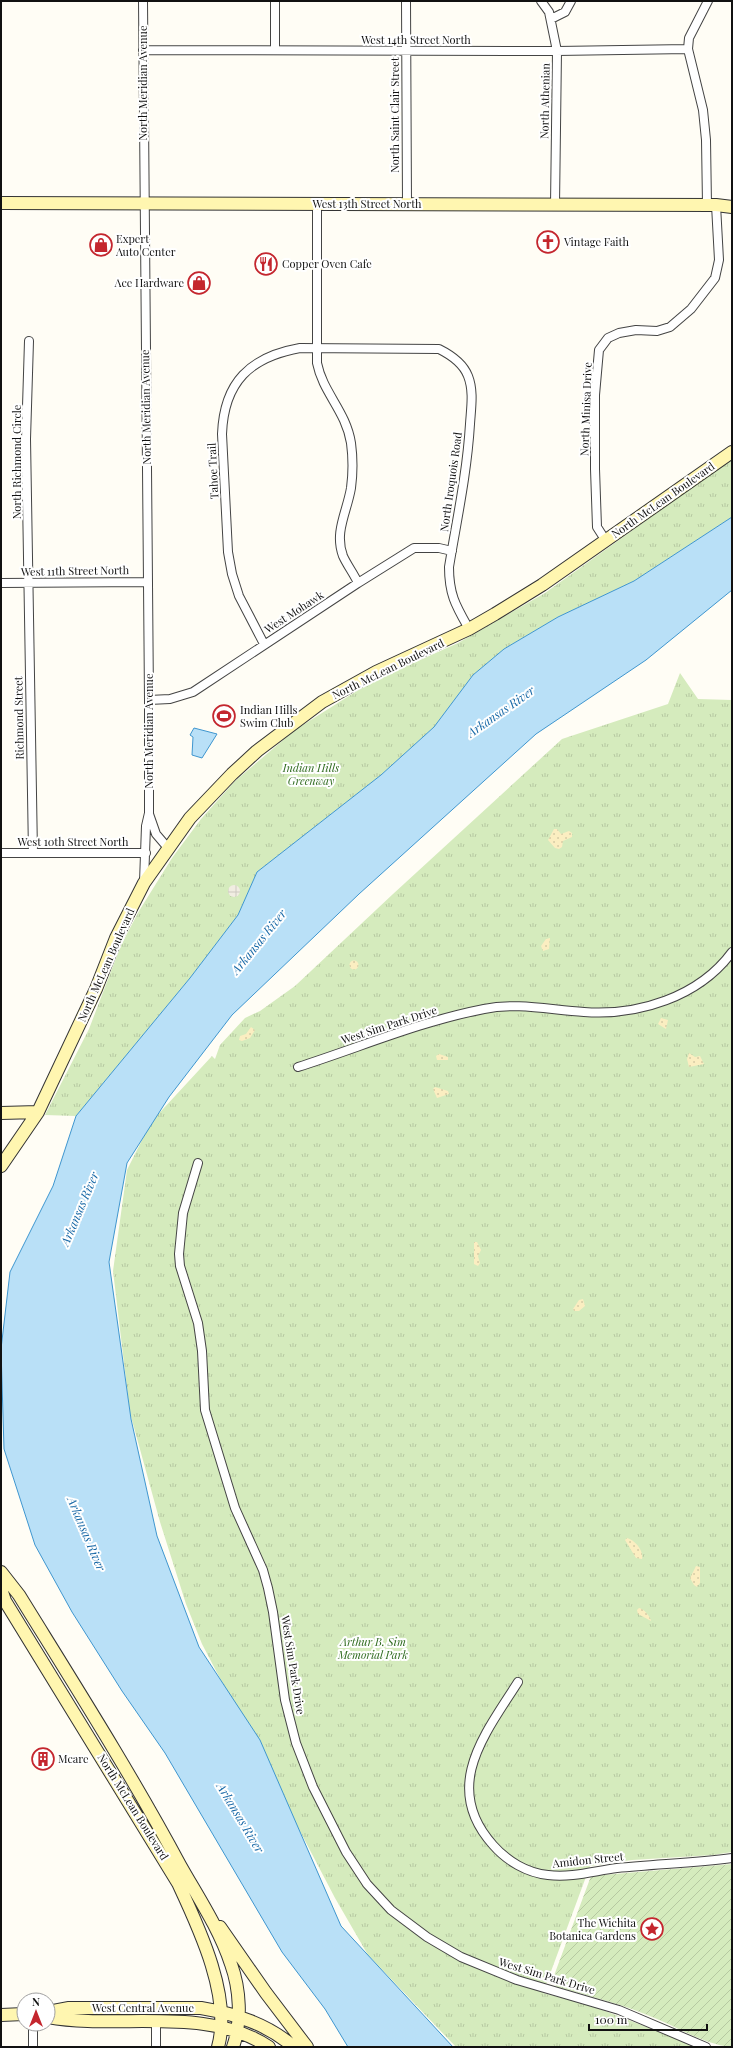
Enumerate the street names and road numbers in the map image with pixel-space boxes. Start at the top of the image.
street label: North Meridian Avenue [135,25,150,140]
street label: West 14th Street North [360,32,471,47]
street label: North Saint Clair Street [387,57,402,173]
street label: North Athenian [536,62,553,139]
street label: West 13th Street North [311,196,422,211]
street label: North Meridian Avenue [137,349,154,465]
street label: North Minisa Drive [576,361,595,456]
street label: North Richmond Circle [9,404,24,519]
street label: North Iroquois Road [436,431,465,533]
street label: Tahoe Trail [204,443,221,500]
street label: North McLean Boulevard [608,458,718,541]
street label: West 11th Street North [20,562,130,579]
street label: West Mohawk [260,587,326,637]
street label: North McLean Boulevard [329,635,447,702]
street label: North Meridian Avenue [141,673,156,788]
street label: Richmond Street [10,676,27,760]
street label: West 10th Street North [17,834,129,849]
street label: North McLean Boulevard [74,905,138,1024]
street label: West Sim Park Drive [338,1002,439,1047]
street label: West Sim Park Drive [278,1613,309,1716]
street label: North McLean Boulevard [95,1751,173,1863]
street label: Amidon Street [551,1848,624,1871]
street label: West Sim Park Drive [496,1953,598,1997]
street label: West Central Avenue [91,2000,194,2015]

